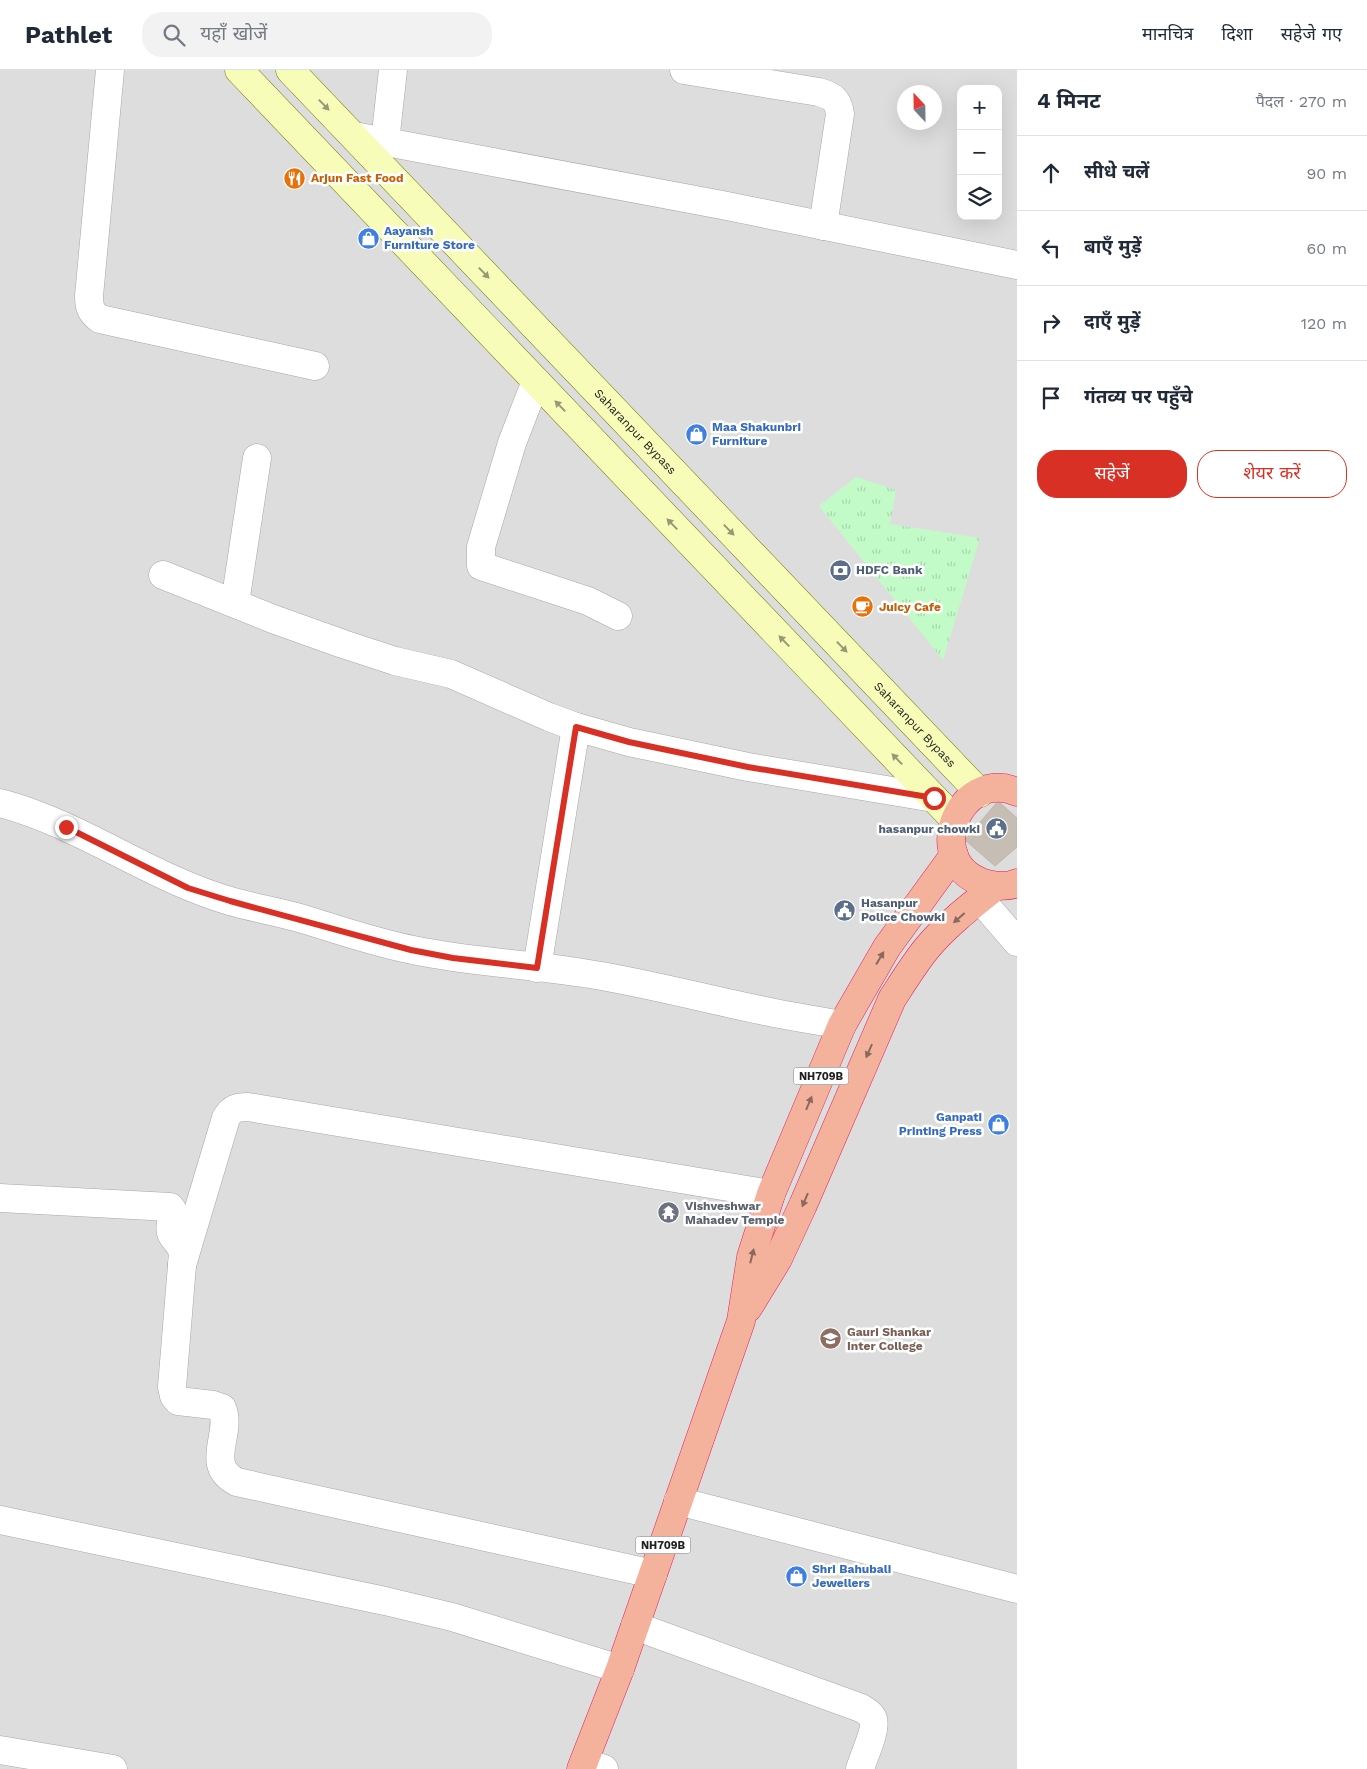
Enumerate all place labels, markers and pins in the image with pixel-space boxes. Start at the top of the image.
restaurant icon: Arjun Fast Food [283,166,307,190]
place label: Arjun Fast Food [311,171,404,185]
place label: Aayansh Furniture Store [384,224,475,252]
shop icon: Aayansh Furniture Store [356,226,380,250]
place label: Maa Shakunbri Furniture [712,420,801,448]
shop icon: Maa Shakunbri Furniture [684,422,708,446]
bank icon: HDFC Bank [828,558,852,582]
place label: HDFC Bank [856,563,923,577]
cafe icon: Juicy Cafe [851,595,875,619]
place label: Juicy Cafe [879,600,941,614]
public building icon: hasanpur chowki [984,817,1008,841]
place label: hasanpur chowki [878,822,980,836]
place label: Hasanpur Police Chowki [861,896,945,924]
public building icon: Hasanpur Police Chowki [833,898,857,922]
place label: Ganpati Printing Press [899,1110,983,1138]
shop icon: Ganpati Printing Press [986,1112,1010,1136]
place label: Vishveshwar Mahadev Temple [685,1199,785,1227]
temple icon: Vishveshwar Mahadev Temple [657,1201,681,1225]
place label: Gauri Shankar Inter College [847,1325,932,1353]
school or university icon: Gauri Shankar Inter College [819,1327,843,1351]
place label: Shri Bahubali Jewellers [812,1562,891,1590]
shop icon: Shri Bahubali Jewellers [784,1564,808,1588]

